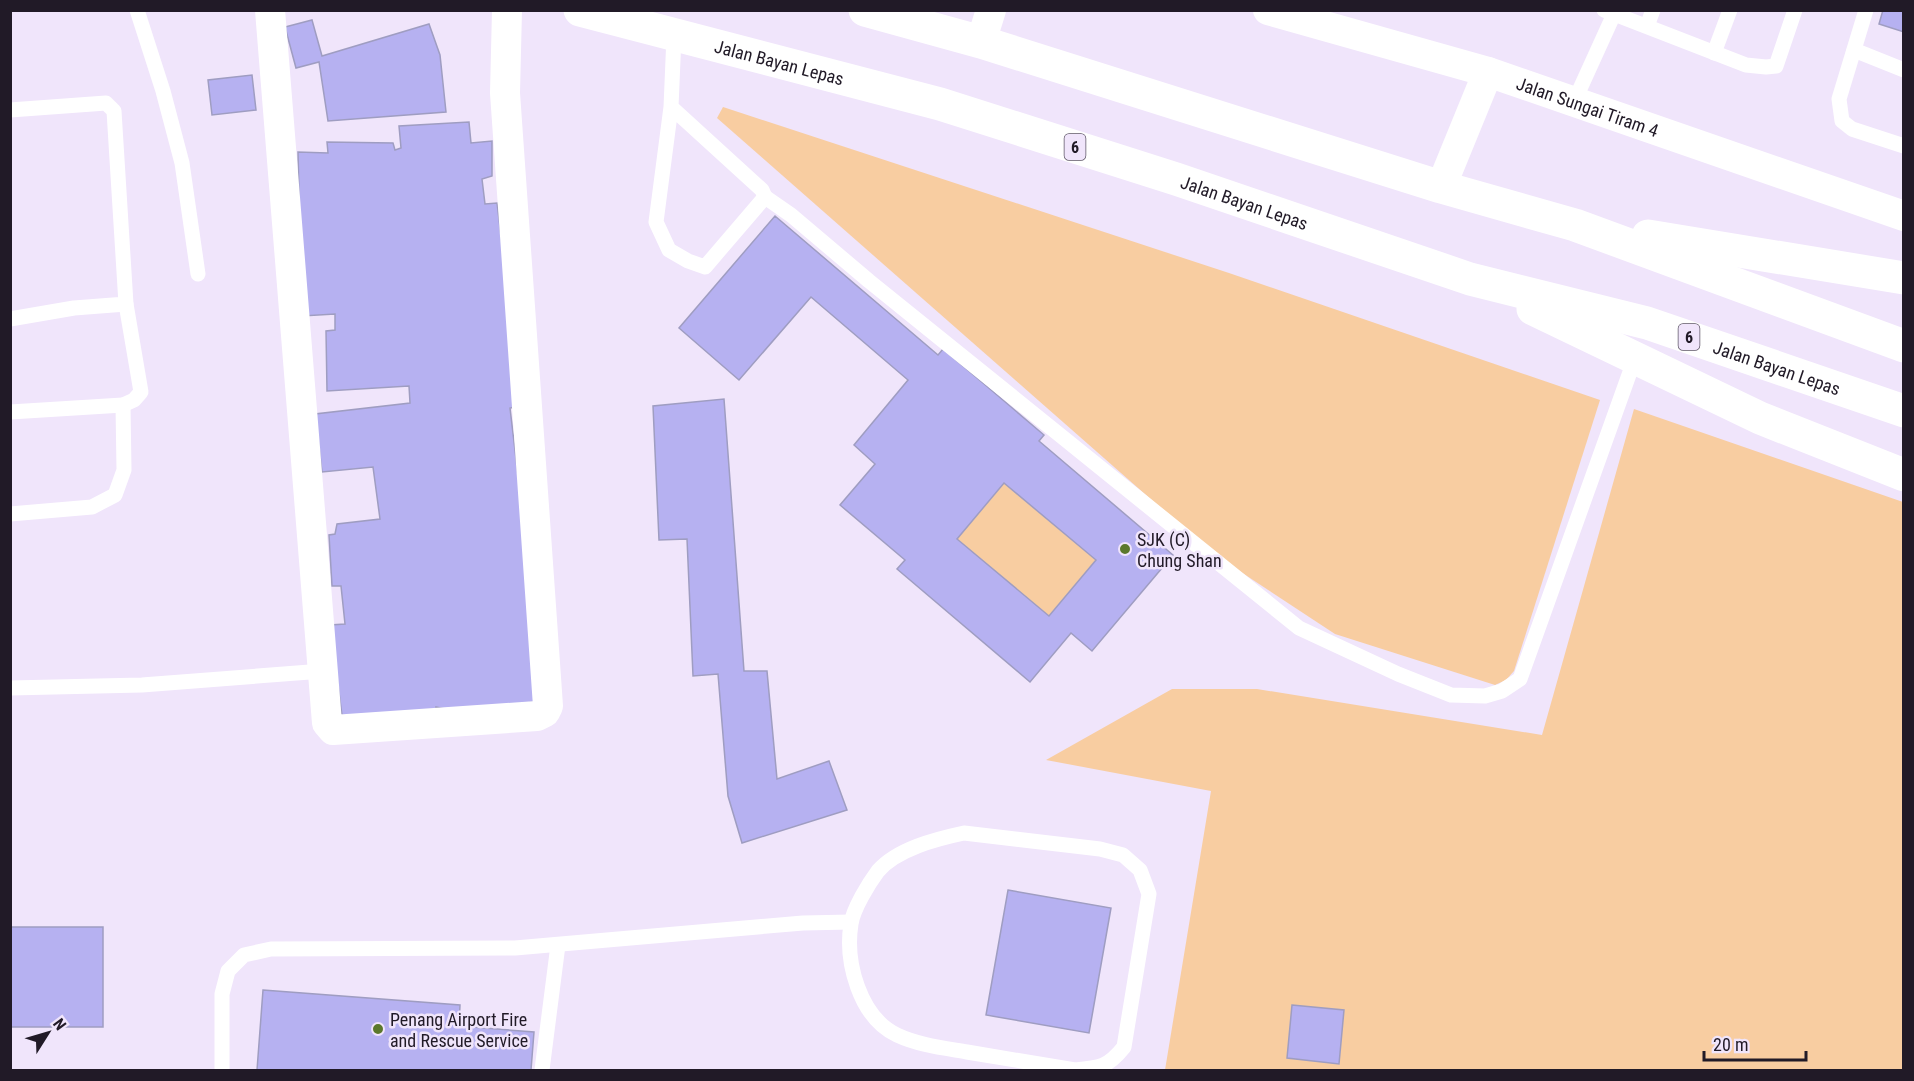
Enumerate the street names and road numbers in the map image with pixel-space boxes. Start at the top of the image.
street label: Jalan Bayan Lepas [712,35,846,89]
street label: Jalan Sungai Tiram 4 [1514,72,1662,141]
road number: 6 [1064,134,1086,160]
street label: Jalan Bayan Lepas [1178,171,1311,234]
road number: 6 [1678,324,1700,350]
street label: Jalan Bayan Lepas [1711,336,1843,399]

